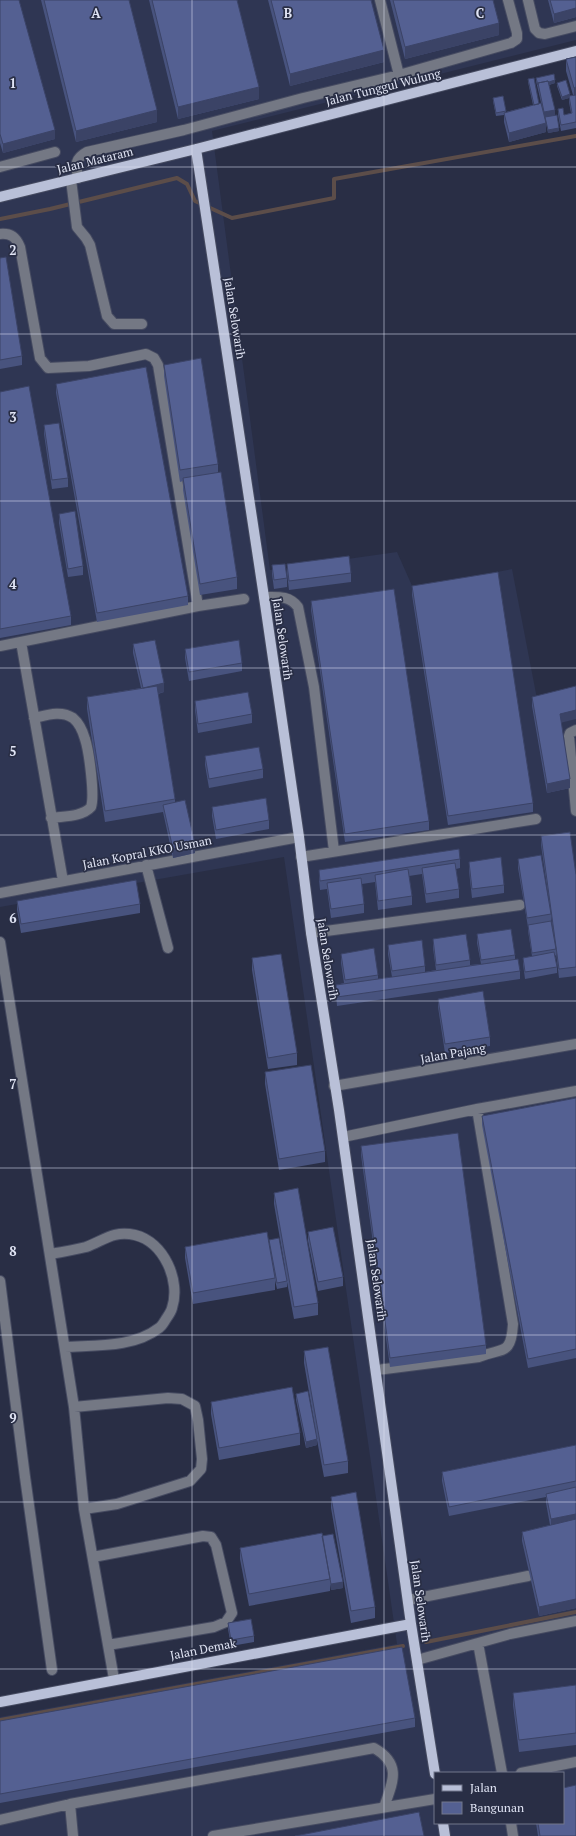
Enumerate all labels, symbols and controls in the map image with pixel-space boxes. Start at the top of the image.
text: A [91,4,101,22]
text: B [284,4,292,22]
text: C [476,4,484,22]
street label: Jalan Tunggul Wulung [324,65,443,109]
text: 1 [9,74,17,92]
street label: Jalan Mataram [55,143,135,177]
text: 2 [9,241,17,259]
street label: Jalan Selowarih [221,276,249,360]
text: 3 [9,408,17,426]
text: 4 [9,575,17,593]
street label: Jalan Selowarih [270,597,296,681]
text: 5 [9,742,17,760]
street label: Jalan Kopral KKO Usman [81,832,213,872]
text: 6 [9,909,17,927]
street label: Jalan Selowarih [314,917,342,1001]
street label: Jalan Pajang [419,1040,487,1066]
text: 7 [9,1075,17,1093]
street label: Jalan Selowarih [364,1238,390,1322]
text: 8 [9,1242,17,1260]
text: 9 [9,1409,17,1427]
street label: Jalan Selowarih [408,1559,434,1643]
street label: Jalan Demak [169,1635,238,1663]
legend [434,1772,564,1824]
text: Jalan [470,1780,497,1795]
text: Bangunan [470,1800,524,1815]

